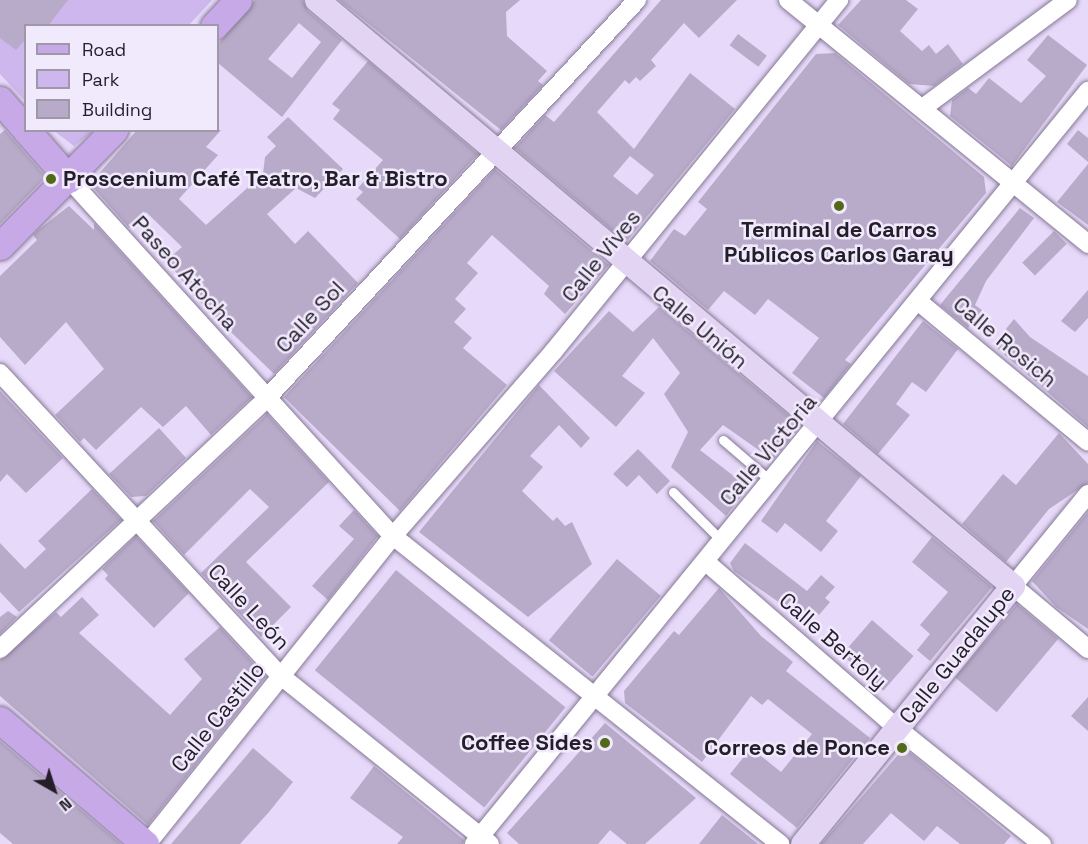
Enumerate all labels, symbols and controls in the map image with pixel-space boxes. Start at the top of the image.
legend [24,24,219,132]
text: Road [82,38,126,61]
text: Park [82,68,119,91]
text: Building [82,98,152,121]
place label: Proscenium Café Teatro, Bar & Bistro [63,166,449,192]
marker: Proscenium Café Teatro, Bar & Bistro [44,172,58,186]
marker: Terminal de Carros Públicos Carlos Garay [832,199,846,213]
street label: Calle Vives [556,204,646,308]
street label: Paseo Atocha [127,210,243,336]
place label: Terminal de Carros Públicos Carlos Garay [724,216,954,268]
street label: Calle Sol [270,276,350,358]
street label: Calle Unión [647,279,753,375]
street label: Calle Rosich [948,291,1062,393]
street label: Calle Victoria [714,389,822,511]
street label: Calle León [202,558,296,656]
street label: Calle Guadalupe [893,581,1021,729]
street label: Calle Bertoly [774,587,892,695]
street label: Calle Castillo [166,657,270,777]
place label: Coffee Sides [461,730,593,756]
place label: Correos de Ponce [704,735,890,761]
marker: Coffee Sides [598,736,612,750]
marker: Correos de Ponce [895,741,909,755]
north arrow [24,760,84,820]
text: N [55,793,76,816]

